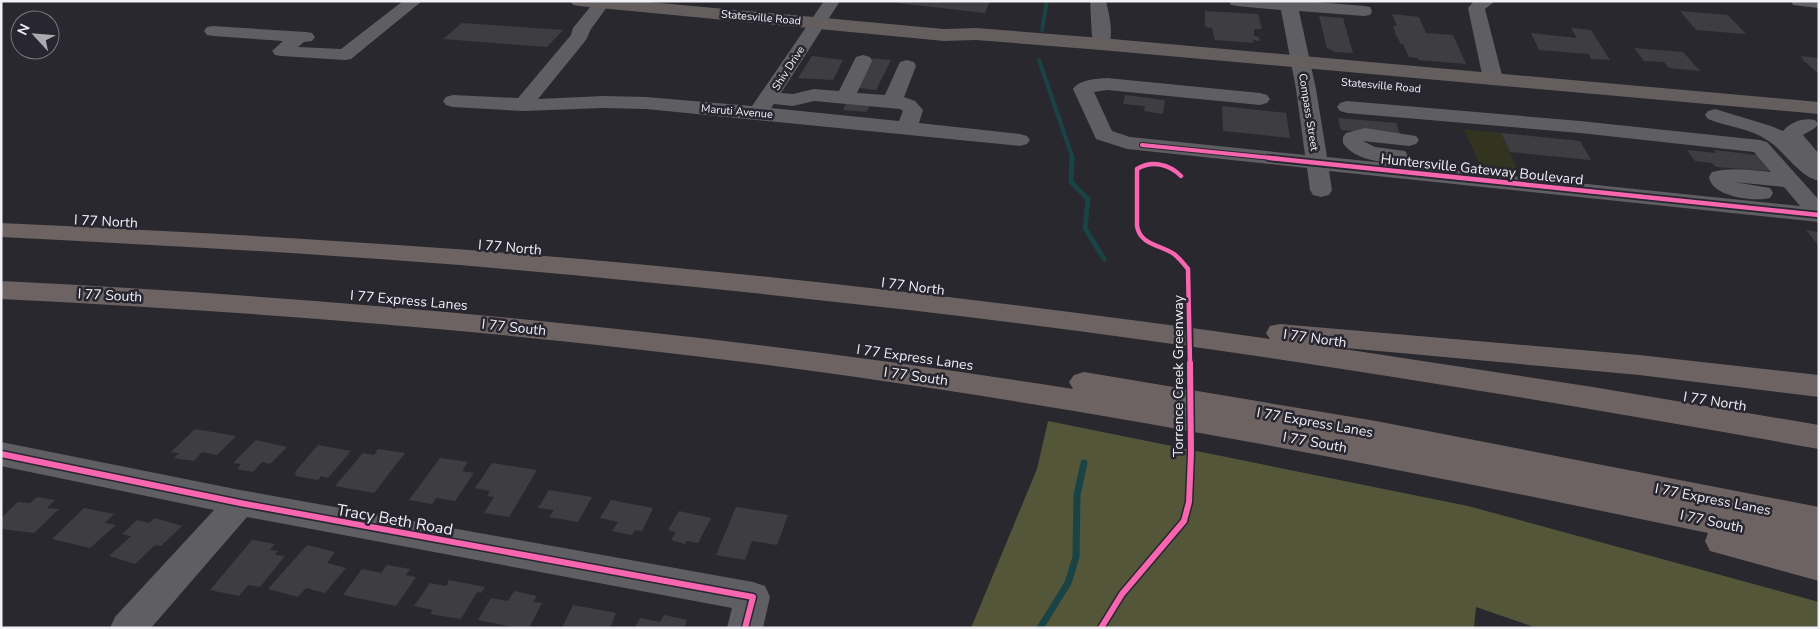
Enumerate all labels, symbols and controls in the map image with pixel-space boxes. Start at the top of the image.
street label: Statesville Road [720,7,802,28]
north arrow [10,10,60,60]
text: N [13,21,35,38]
street label: Shiv Drive [768,43,808,93]
street label: Compass Street [1295,72,1322,152]
street label: Statesville Road [1340,75,1422,96]
street label: Maruti Avenue [700,101,774,122]
street label: Huntersville Gateway Boulevard [1380,149,1584,190]
street label: I 77 North [74,210,138,233]
street label: I 77 North [477,235,543,260]
street label: I 77 North [880,273,946,300]
street label: I 77 South [77,284,143,307]
street label: I 77 Express Lanes [349,286,469,315]
street label: Torrence Creek Greenway [1169,294,1188,457]
street label: I 77 South [481,315,547,340]
street label: I 77 North [1282,325,1348,352]
street label: I 77 Express Lanes [855,340,975,375]
street label: I 77 South [883,363,949,390]
street label: I 77 North [1682,387,1748,416]
street label: I 77 Express Lanes [1255,403,1375,442]
street label: I 77 South [1281,428,1348,457]
street label: I 77 Express Lanes [1653,479,1773,520]
street label: Tracy Beth Road [335,499,455,541]
street label: I 77 South [1678,505,1746,538]

